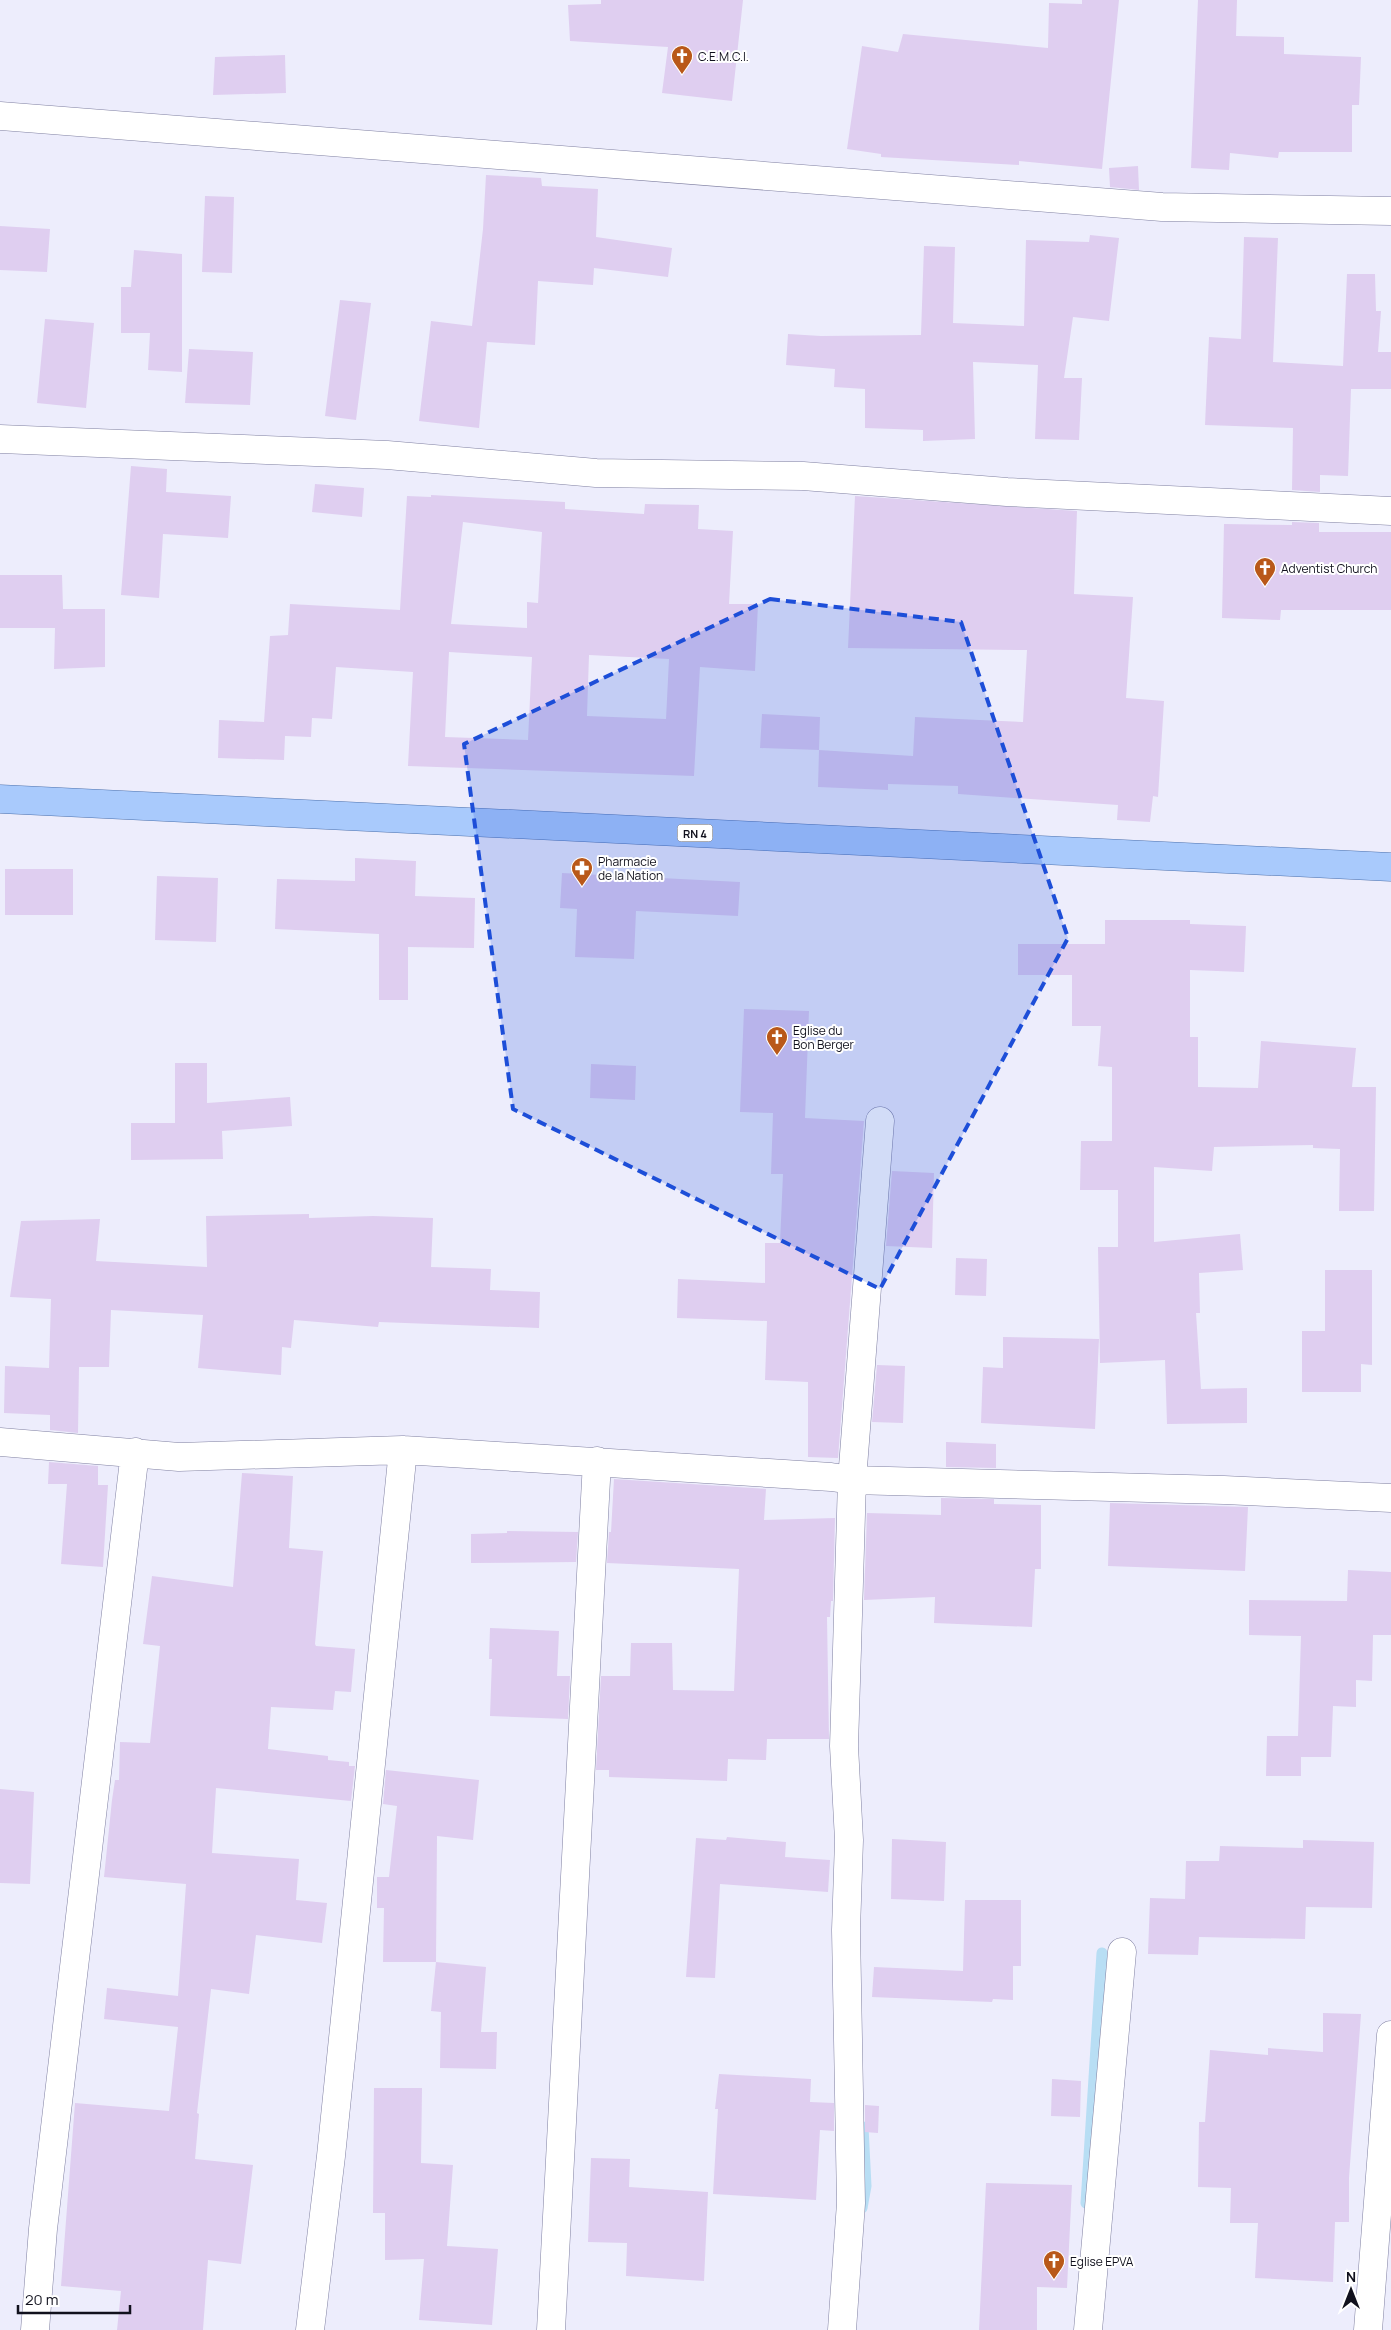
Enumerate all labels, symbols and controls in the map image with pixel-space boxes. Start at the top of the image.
church icon: C.E.M.C.I. [670,44,694,75]
place label: C.E.M.C.I. [698,48,749,65]
church icon: Adventist Church [1253,556,1277,587]
place label: Adventist Church [1281,560,1377,577]
road number: RN 4 [678,824,712,841]
place label: Pharmacie de la Nation [598,853,663,884]
pharmacy icon: Pharmacie de la Nation [570,856,594,887]
place label: Eglise du Bon Berger [793,1022,855,1053]
church icon: Eglise du Bon Berger [765,1025,789,1056]
church icon: Eglise EPVA [1042,2249,1066,2280]
place label: Eglise EPVA [1070,2253,1134,2270]
north arrow [1326,2265,1376,2315]
text: N [1346,2267,1356,2286]
scale bar [18,2282,130,2314]
text: 20 m [25,2289,58,2310]

